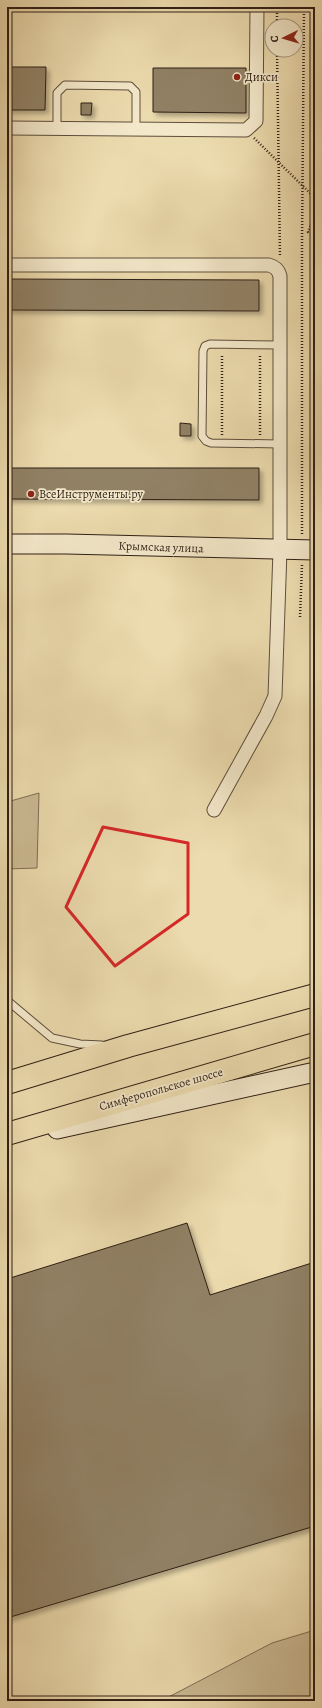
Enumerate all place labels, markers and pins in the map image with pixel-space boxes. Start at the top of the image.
place label: Дикси [245,69,278,85]
marker: Дикси [232,72,242,82]
place label: ВсеИнструменты.ру [39,486,143,502]
marker: ВсеИнструменты.ру [26,489,36,499]

